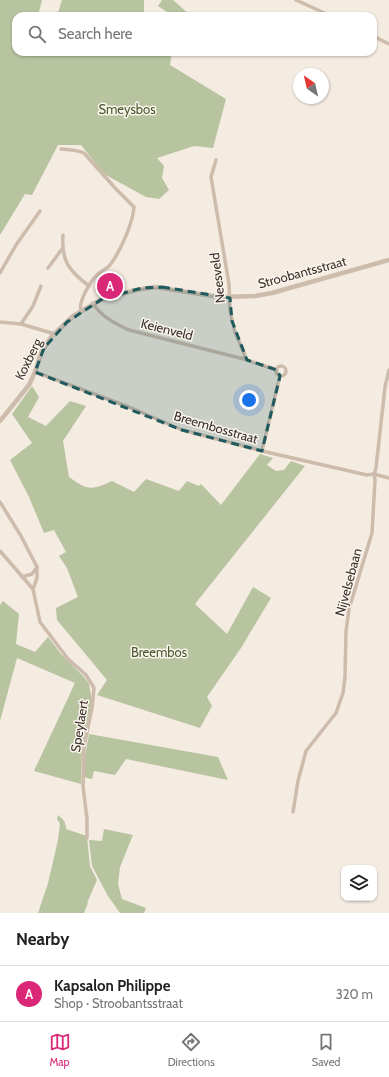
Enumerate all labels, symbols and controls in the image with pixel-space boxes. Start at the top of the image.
search box [12,12,377,56]
icon: search [26,23,48,45]
text: Search here [58,25,133,43]
north arrow [293,68,329,104]
park label: Smeysbos [98,101,156,117]
street label: Neesveld [206,252,228,304]
street label: Stroobantsstraat [256,252,349,291]
pin: A [97,271,123,301]
street label: Keienveld [139,315,195,343]
street label: Koxberg [11,335,45,382]
your location [239,390,259,410]
street label: Breembosstraat [172,407,260,447]
street label: Nijvelsebaan [331,546,366,618]
park label: Breembos [131,644,188,660]
street label: Speylaert [67,698,91,753]
map controls [341,865,377,901]
button: layers [341,865,377,901]
text: Nearby [16,929,69,949]
text: Kapsalon Philippe [54,977,170,995]
text: A [25,986,33,1002]
text: 320 m [336,986,373,1002]
text: Shop · Stroobantsstraat [54,995,183,1011]
tab: Map [49,1031,71,1069]
tab: Directions [168,1031,215,1069]
tab: Saved [312,1031,340,1069]

